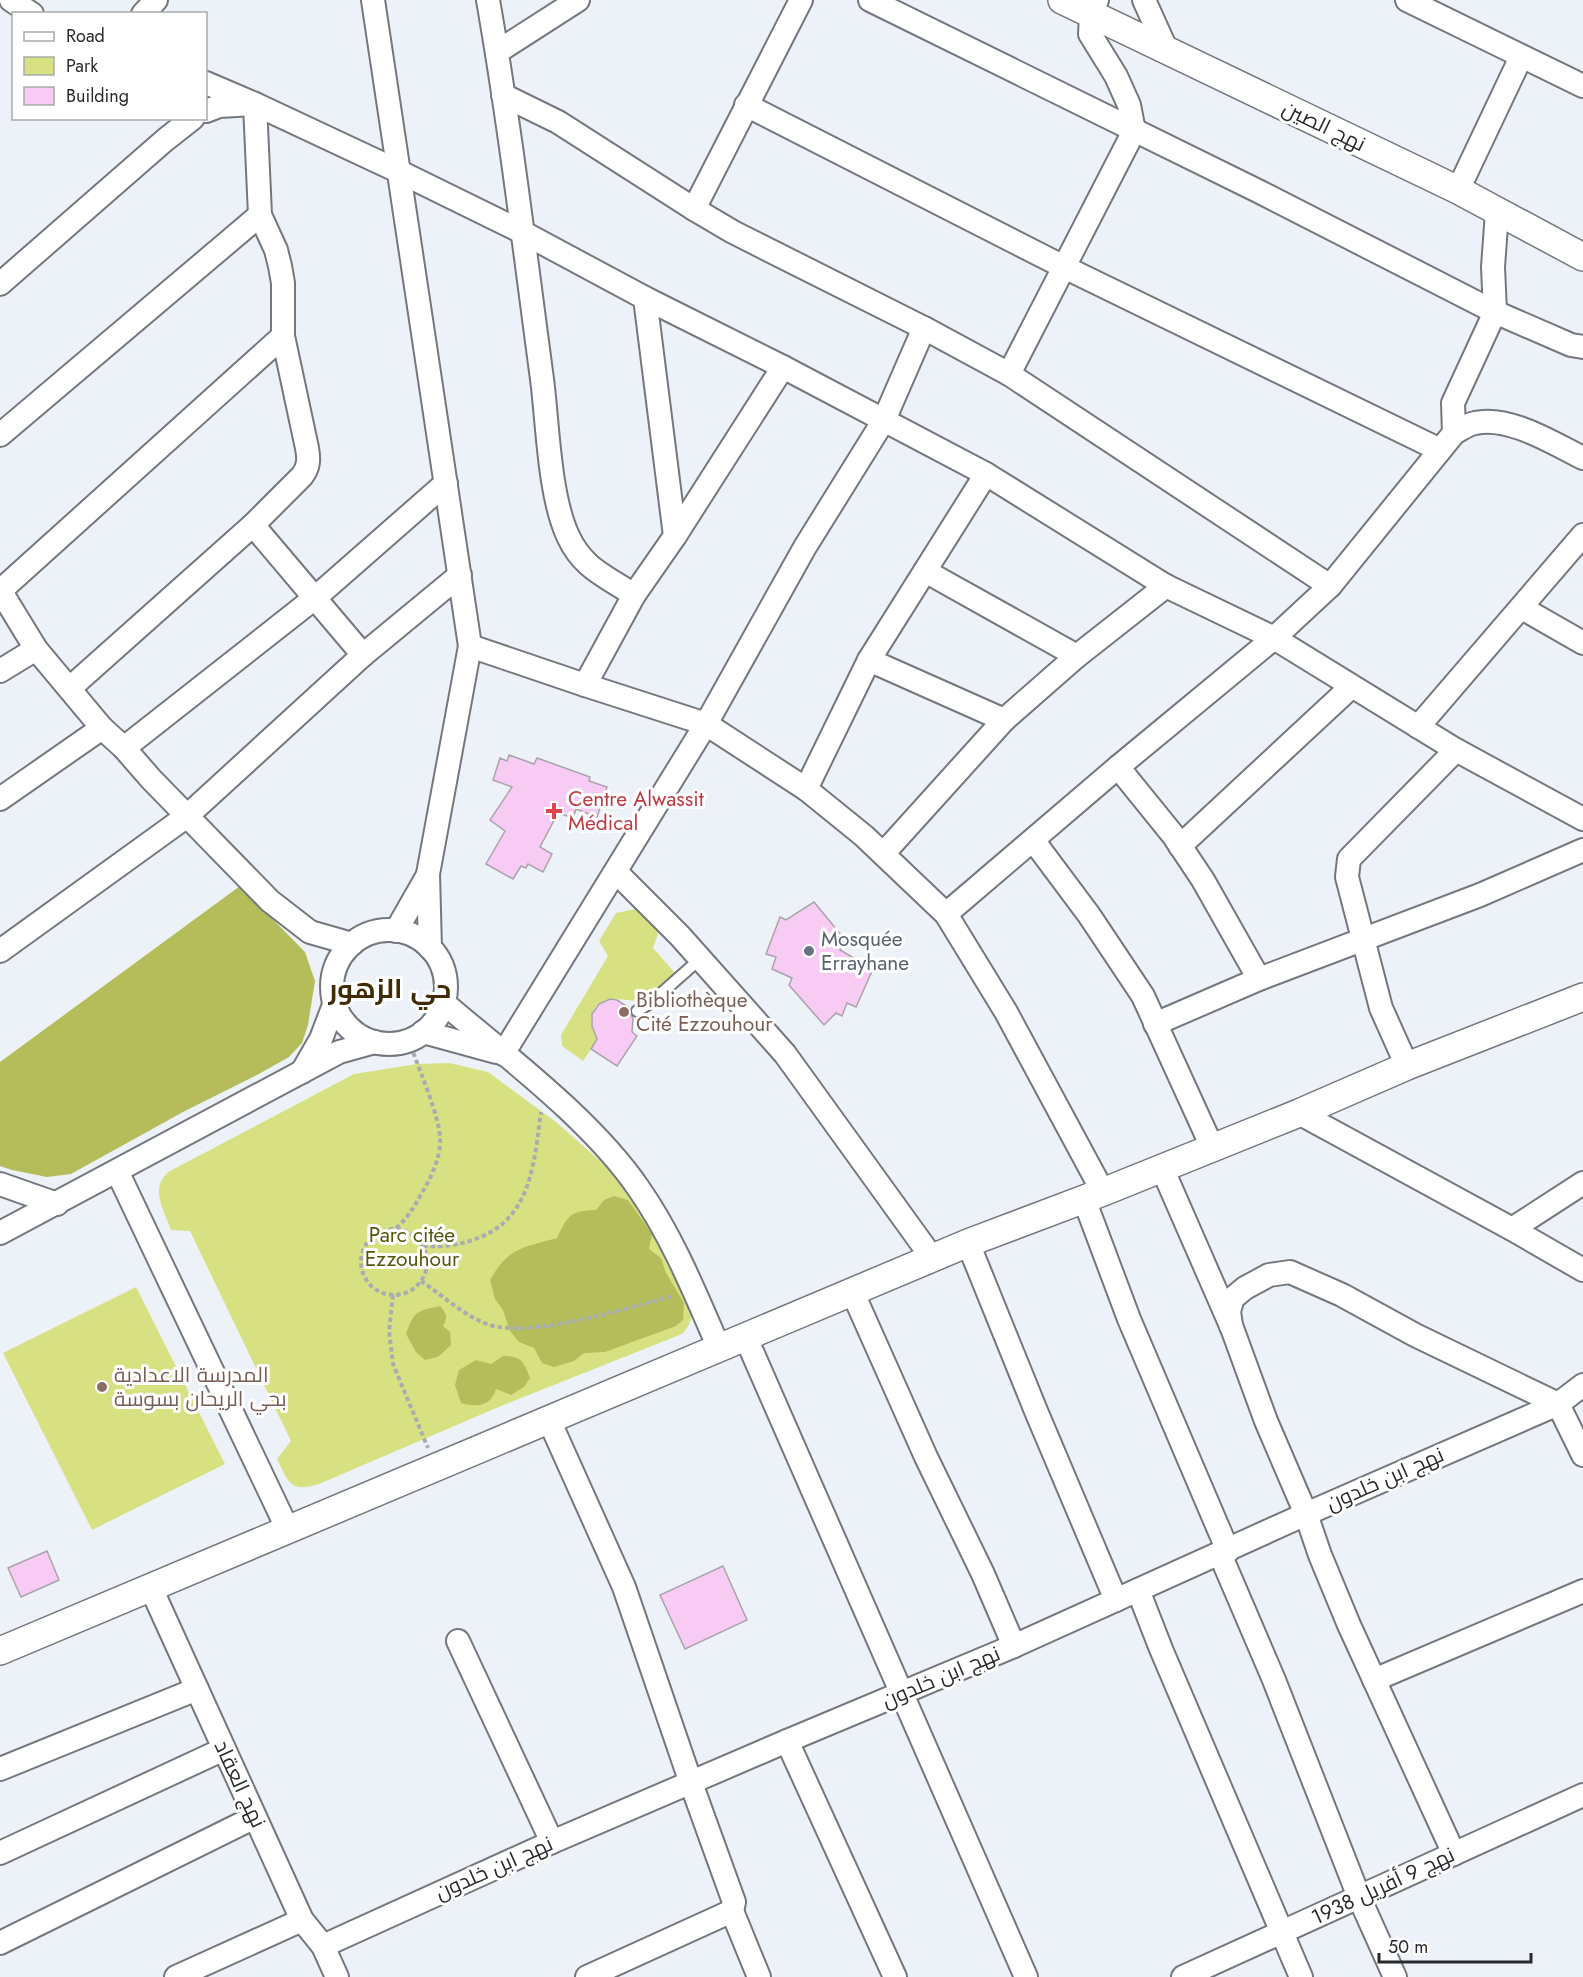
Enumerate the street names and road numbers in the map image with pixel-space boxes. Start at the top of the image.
street label: نهج الصين [1277,93,1371,159]
street label: نهج ابن خلدون [1321,1440,1449,1518]
street label: نهج ابن خلدون [877,1639,1005,1715]
street label: نهج العقاد [207,1735,273,1833]
street label: نهج ابن خلدون [430,1829,558,1907]
street label: نهج 9 أفريل 1938 [1306,1840,1460,1932]

